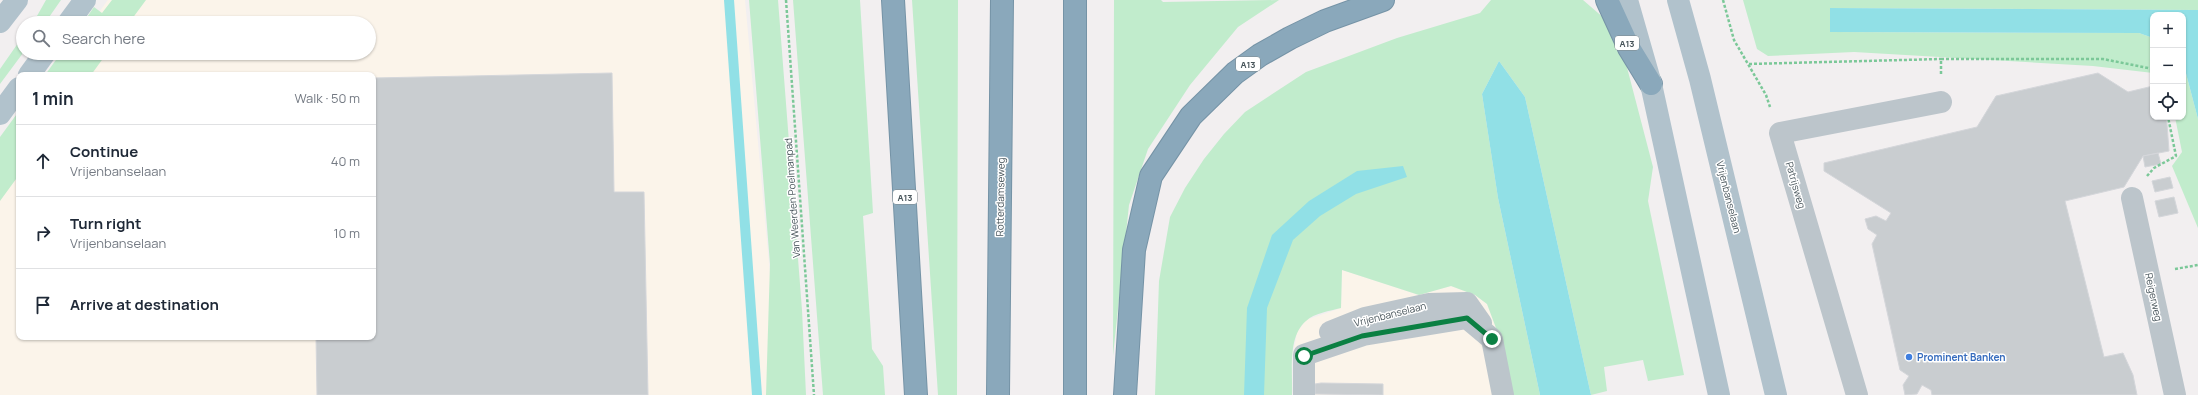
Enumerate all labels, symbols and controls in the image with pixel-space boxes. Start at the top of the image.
map controls [2150,12,2186,120]
button: + [2150,12,2186,48]
search box [16,16,376,60]
icon: search [30,27,52,49]
text: Search here [62,28,145,49]
road number: A13 [1615,36,1639,50]
button: − [2150,48,2186,84]
road number: A13 [1236,57,1260,71]
button: locate [2150,84,2186,120]
text: 1 min [32,87,74,110]
text: Walk · 50 m [295,89,360,107]
street label: Van Weerden Poelmanpad [781,138,803,258]
text: Continue [70,141,138,162]
icon: ahead [32,150,54,172]
text: 40 m [331,152,360,170]
street label: Rotterdamseweg [992,157,1008,237]
street label: Vrijenbanselaan [1713,159,1745,235]
street label: Patrijsweg [1783,160,1809,210]
text: Vrijenbanselaan [70,162,166,180]
road number: A13 [893,190,917,204]
text: Turn right [70,213,141,234]
icon: right [32,222,54,244]
text: 10 m [333,224,360,242]
text: Vrijenbanselaan [70,234,166,252]
street label: Reigerweg [2142,272,2166,323]
icon: arrive [32,294,54,316]
text: Arrive at destination [70,294,219,315]
street label: Vrijenbanselaan [1352,298,1428,330]
route end [1483,330,1501,348]
route start [1295,347,1313,365]
place label: Prominent Banken [1917,350,2006,364]
marker: Prominent Banken [1904,352,1914,362]

